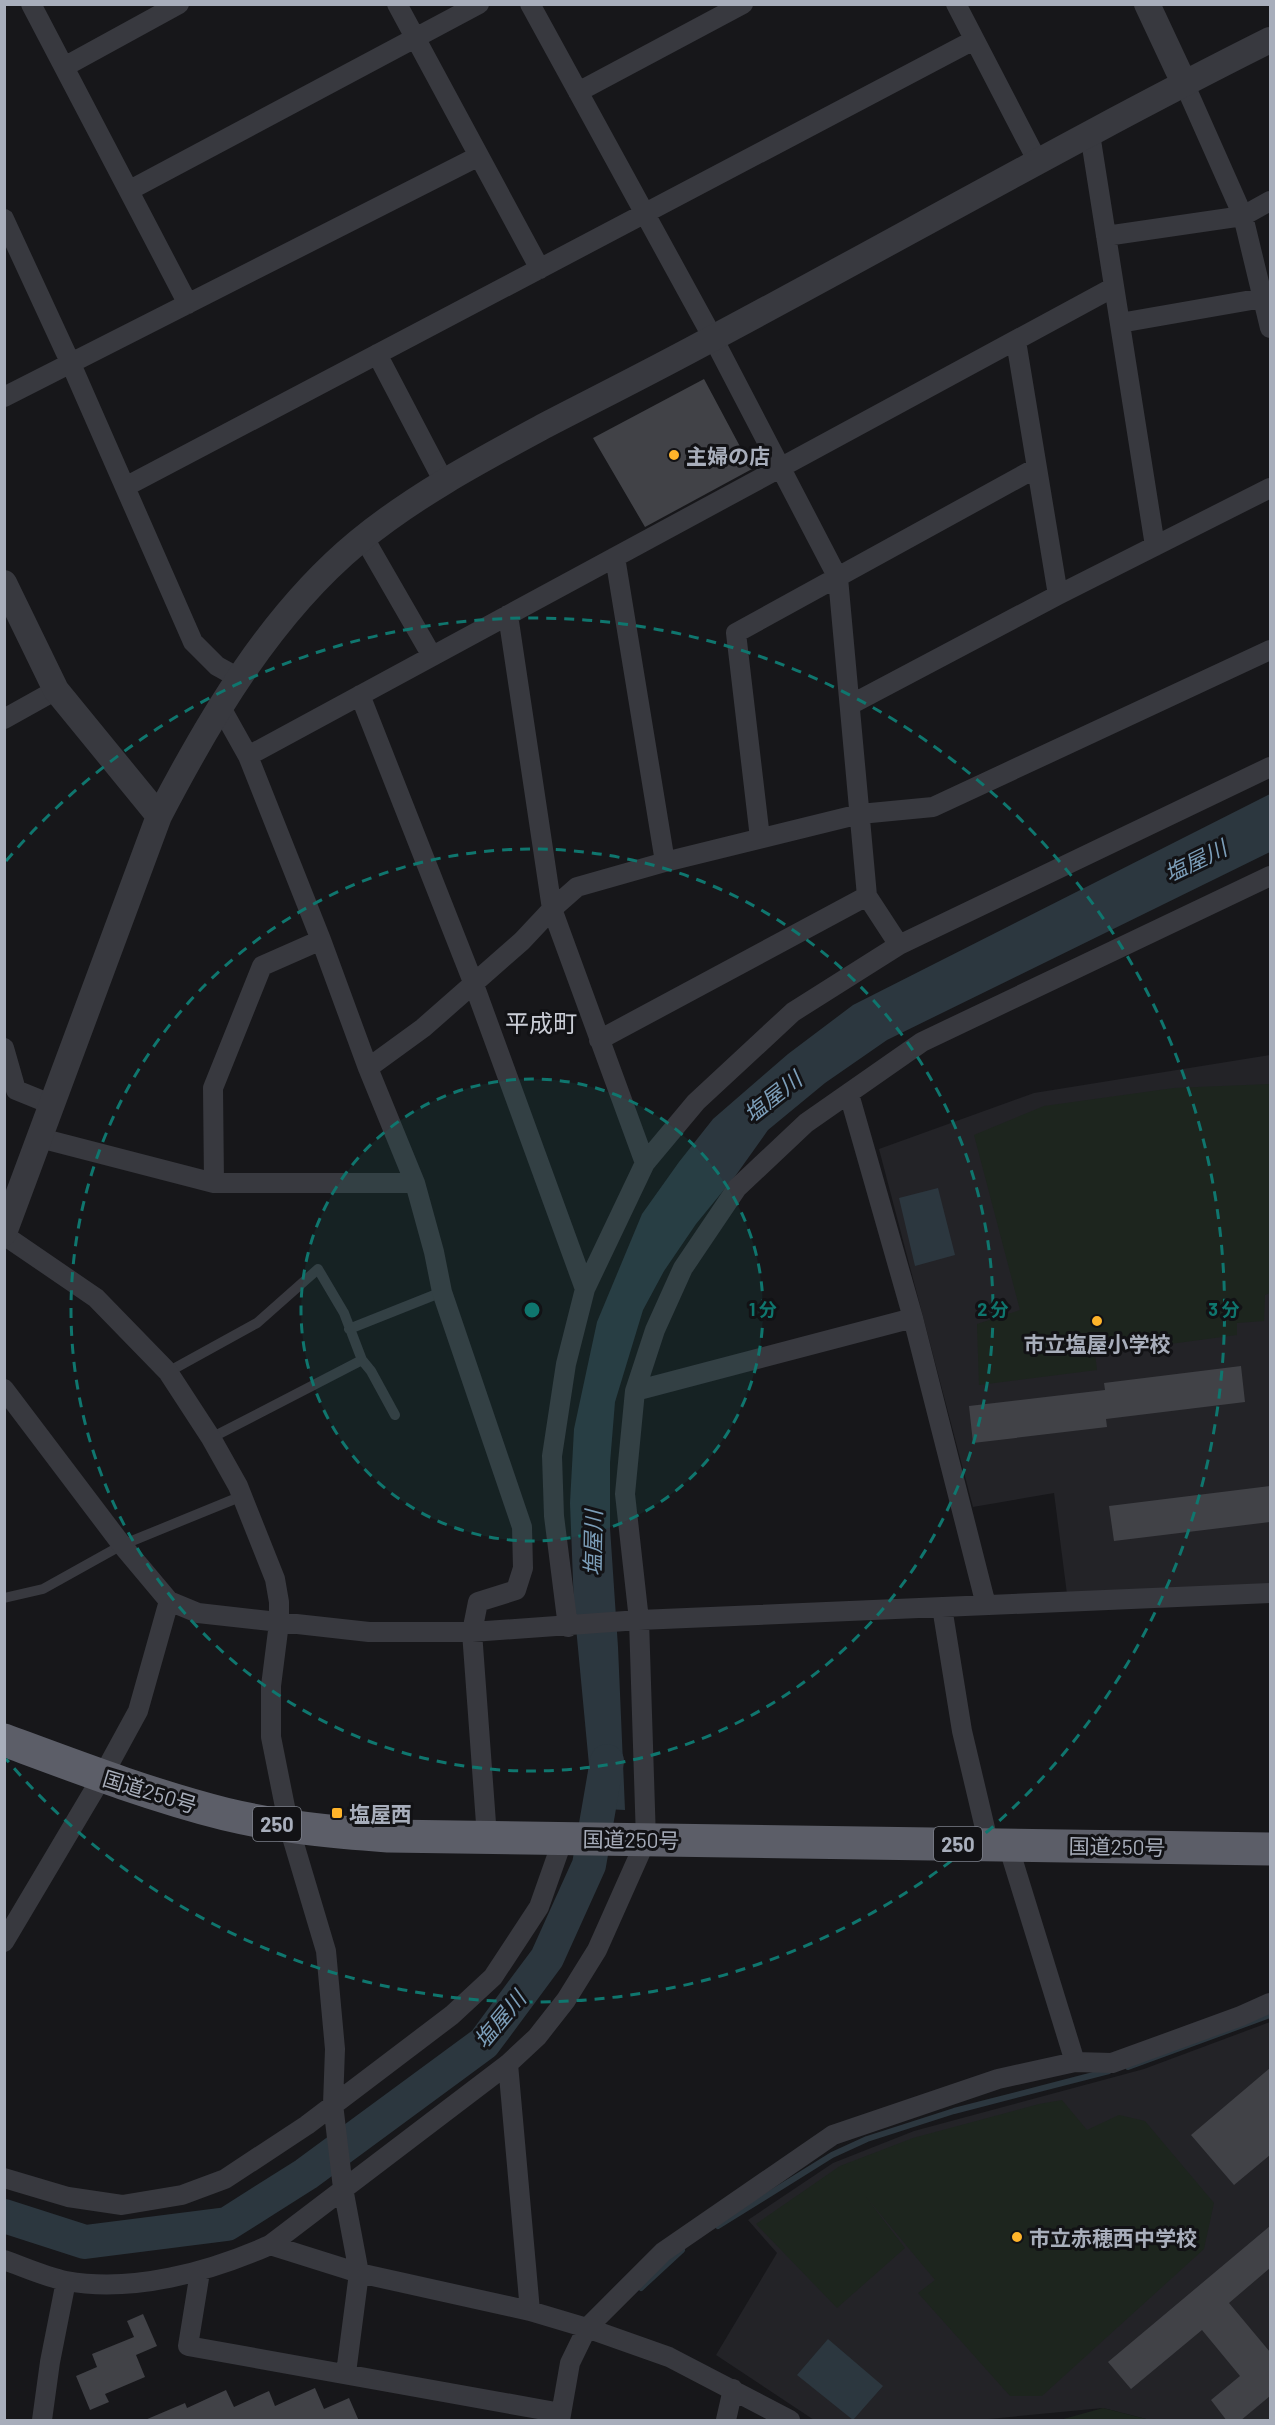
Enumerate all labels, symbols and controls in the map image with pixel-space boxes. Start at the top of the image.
place label: 主婦の店 [686,443,770,468]
marker: 主婦の店 [667,448,681,462]
water label: 塩屋川 [1160,833,1232,886]
district label: 平成町 [505,1008,577,1037]
water label: 塩屋川 [738,1064,808,1127]
text: 1 分 [749,1298,777,1320]
text: 2 分 [977,1298,1009,1320]
text: 3 分 [1208,1298,1240,1320]
centre of rings [522,1300,542,1320]
marker: 市立塩屋小学校 [1090,1314,1104,1328]
place label: 市立塩屋小学校 [1024,1331,1171,1356]
water label: 塩屋川 [578,1508,606,1576]
street label: 国道250号 [100,1765,200,1817]
place label: 塩屋西 [349,1801,412,1826]
marker: 塩屋西 [330,1806,344,1820]
road number: 250 [253,1807,301,1841]
street label: 国道250号 [582,1826,680,1852]
road number: 250 [934,1827,982,1861]
street label: 国道250号 [1068,1833,1166,1859]
water label: 塩屋川 [468,1984,531,2053]
place label: 市立赤穂西中学校 [1029,2225,1197,2250]
marker: 市立赤穂西中学校 [1010,2230,1024,2244]

